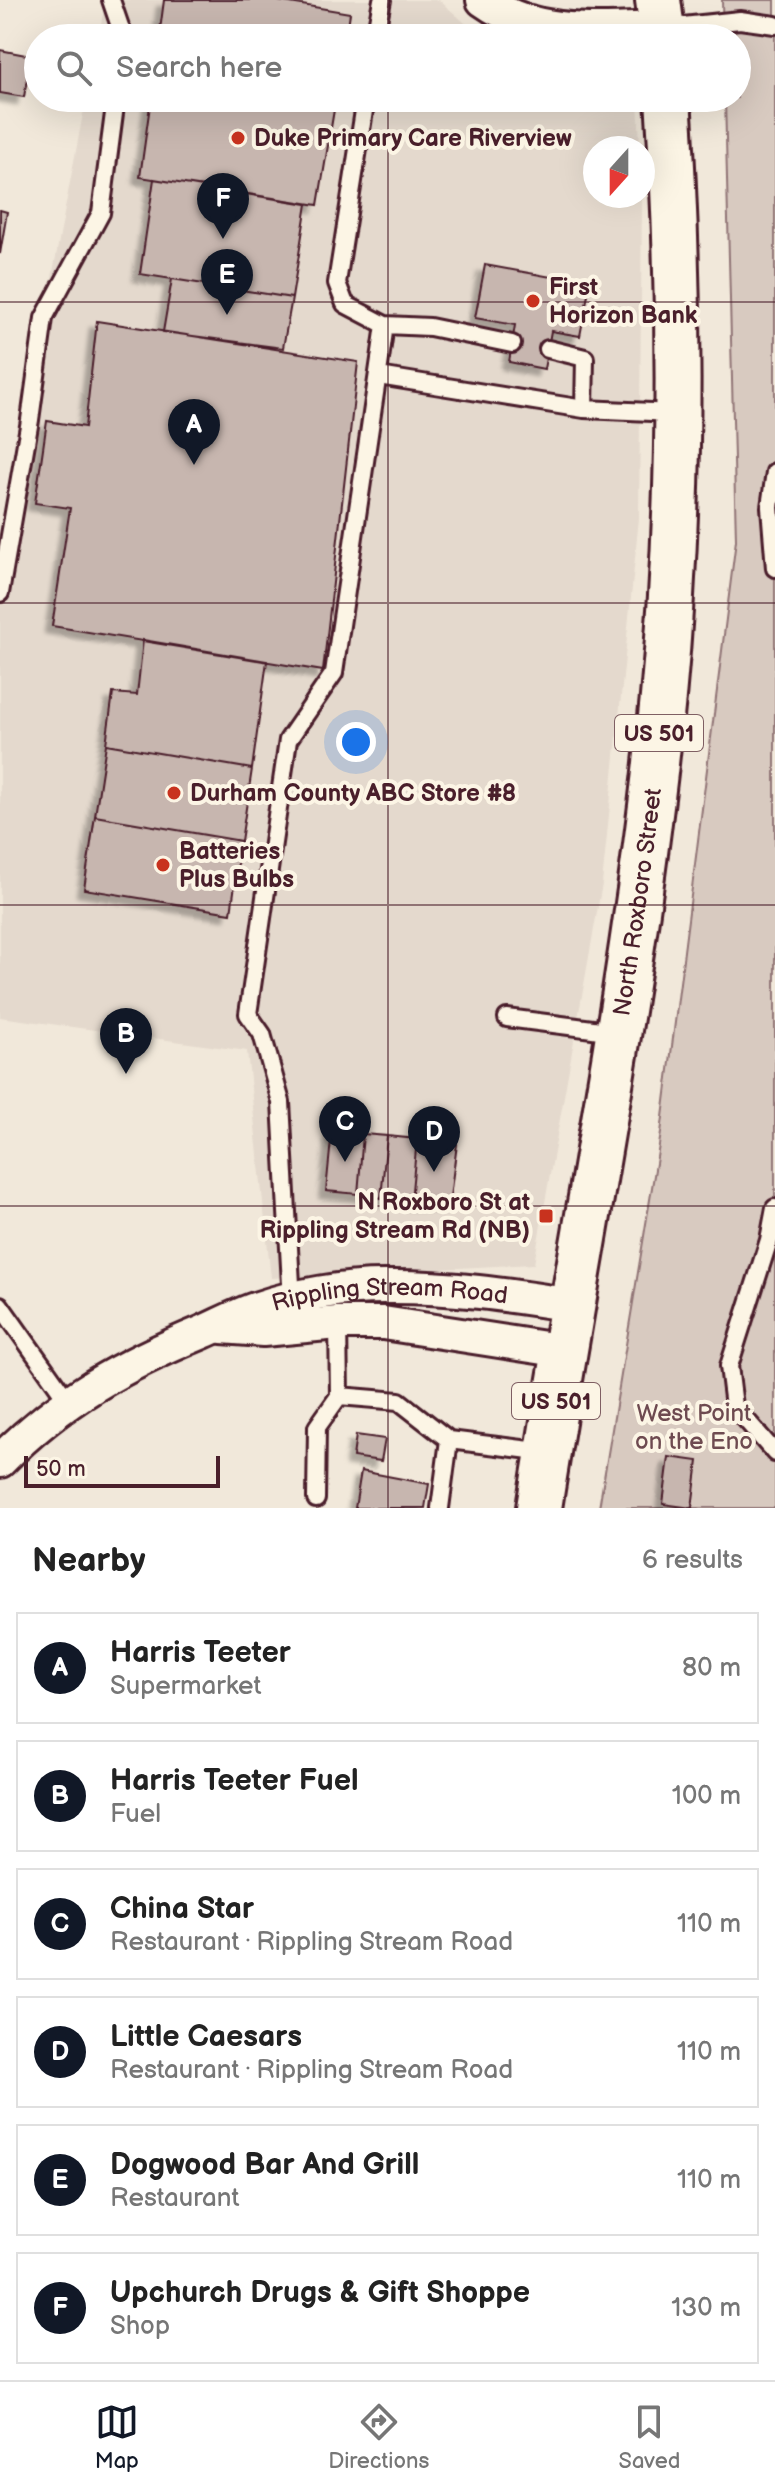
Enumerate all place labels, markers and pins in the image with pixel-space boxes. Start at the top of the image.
place label: Duke Primary Care Riverview [254,124,572,153]
marker: Duke Primary Care Riverview [229,129,247,147]
pin: F [197,173,249,239]
pin: E [201,249,253,315]
place label: First Horizon Bank [549,273,698,330]
marker: First Horizon Bank [524,292,542,310]
pin: A [168,399,220,465]
place label: Durham County ABC Store #8 [190,779,516,808]
marker: Durham County ABC Store #8 [165,784,183,802]
place label: Batteries Plus Bulbs [179,837,294,894]
marker: Batteries Plus Bulbs [154,856,172,874]
pin: B [100,1008,152,1074]
pin: C [319,1096,371,1162]
pin: D [408,1106,460,1172]
place label: N Roxboro St at Rippling Stream Rd (NB) [260,1188,530,1245]
marker: N Roxboro St at Rippling Stream Rd (NB) [537,1207,555,1225]

